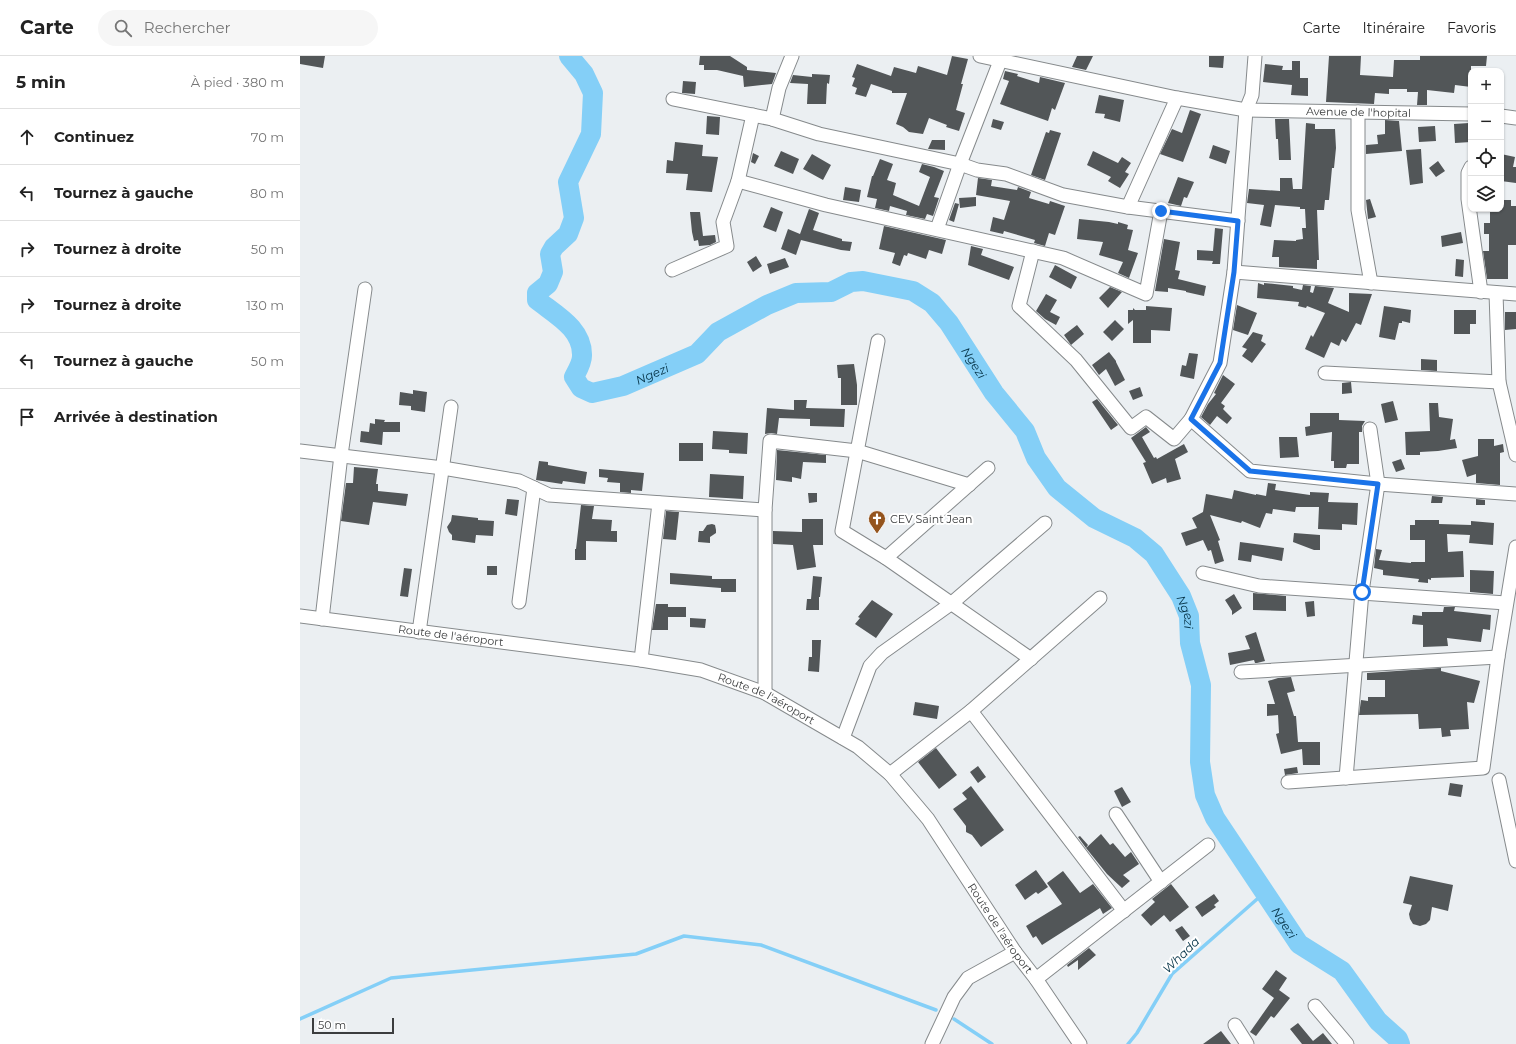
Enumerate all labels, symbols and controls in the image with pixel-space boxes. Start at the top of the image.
search box [98,10,378,46]
text: Carte [20,16,74,39]
icon: search [112,17,134,39]
text: Rechercher [144,18,231,37]
text: Carte [1303,19,1340,37]
text: Itinéraire [1362,19,1425,37]
text: Favoris [1447,19,1496,37]
map controls [1468,68,1504,212]
button: + [1468,68,1504,104]
text: 5 min [16,72,66,92]
text: À pied · 380 m [191,74,284,90]
street label: Avenue de l'hopital [1306,104,1411,120]
button: − [1468,104,1504,140]
icon: ahead [16,126,38,148]
text: Continuez [54,127,134,146]
text: 70 m [251,129,284,145]
button: locate [1468,140,1504,176]
button: layers [1468,176,1504,212]
icon: left [16,182,38,204]
text: Tournez à gauche [54,183,193,202]
text: 80 m [250,185,284,201]
route end [1152,202,1170,220]
icon: right [16,238,38,260]
text: Tournez à droite [54,239,182,258]
text: 50 m [251,241,284,257]
icon: right [16,294,38,316]
text: Tournez à droite [54,295,182,314]
text: 130 m [246,297,284,313]
water label: Ngezi [959,344,990,382]
icon: left [16,350,38,372]
text: Tournez à gauche [54,351,193,370]
text: 50 m [251,353,284,369]
water label: Ngezi [633,359,671,387]
icon: arrive [16,406,38,428]
text: Arrivée à destination [54,407,218,426]
church icon: CEV Saint Jean [867,509,887,534]
place label: CEV Saint Jean [890,512,973,526]
route start [1353,583,1371,601]
water label: Ngezi [1174,593,1197,630]
street label: Route de l'aéroport [397,622,505,649]
street label: Route de l'aéroport [716,670,818,728]
street label: Route de l'aéroport [965,880,1036,977]
water label: Ngezi [1269,904,1301,942]
water label: Whada [1159,934,1203,976]
scale bar [312,1016,394,1035]
text: 50 m [318,1018,346,1032]

